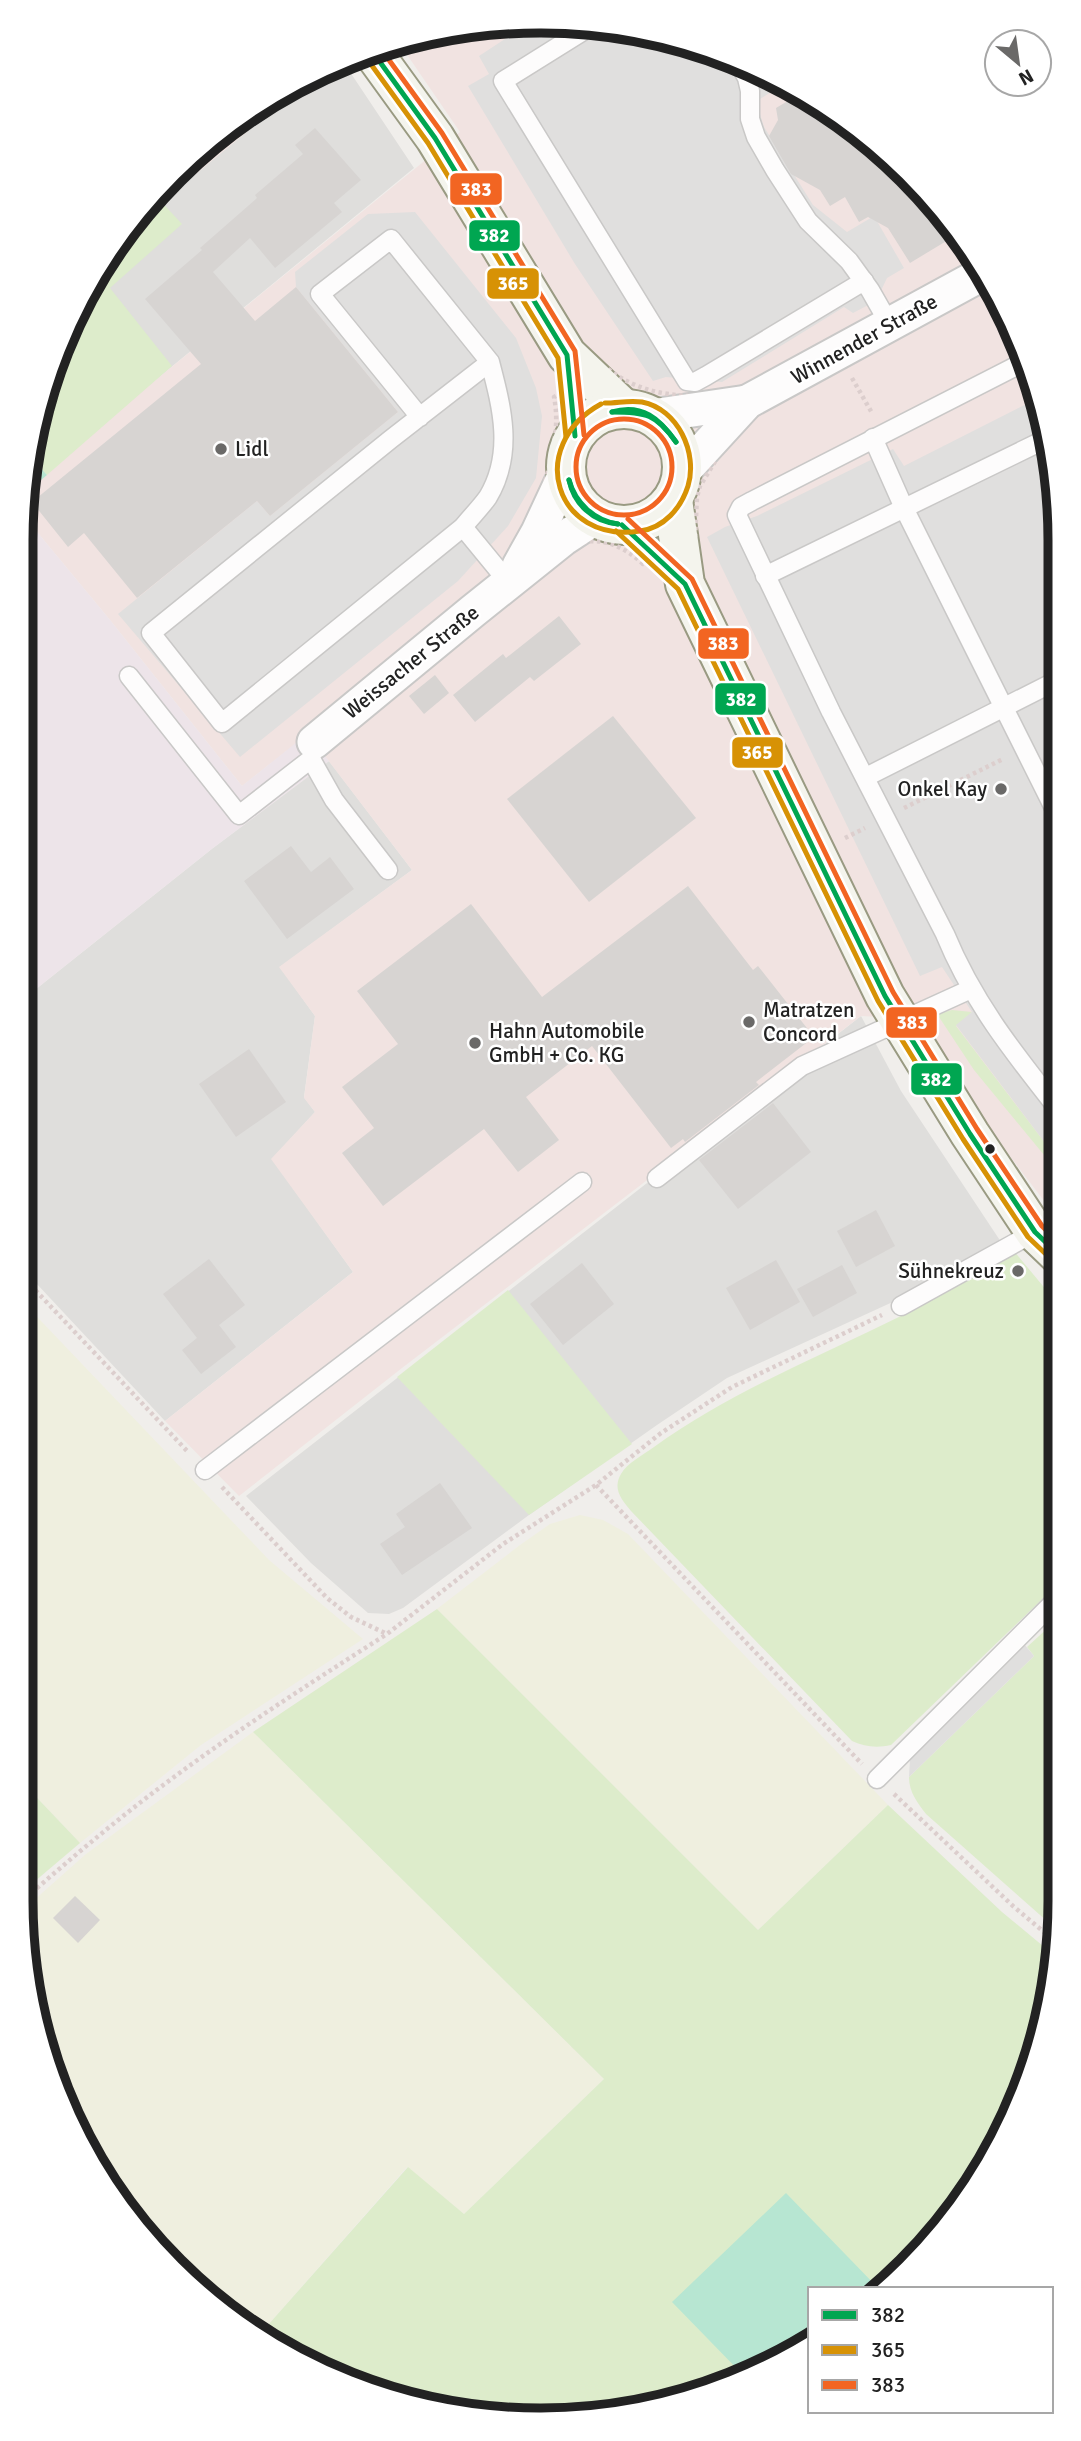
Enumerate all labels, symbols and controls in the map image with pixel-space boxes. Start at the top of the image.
north arrow [983,28,1053,98]
text: N [1014,63,1037,91]
line badge: 383 [449,172,503,206]
text: 383 [461,178,491,202]
line badge: 382 [468,219,521,252]
text: 382 [479,224,509,248]
line badge: 365 [486,267,540,300]
text: 365 [498,272,528,296]
street label: Winnender Straße [786,288,942,390]
place label: Lidl [235,436,269,462]
marker: Lidl [213,441,229,457]
street label: Weissacher Straße [338,599,484,725]
line badge: 383 [697,627,750,660]
text: 383 [708,632,738,656]
line badge: 382 [714,682,767,716]
text: 382 [726,688,756,712]
line badge: 365 [731,736,784,769]
text: 365 [742,741,772,765]
place label: Onkel Kay [898,776,987,802]
marker: Onkel Kay [993,781,1009,797]
place label: Matratzen Concord [763,997,854,1047]
line badge: 383 [885,1006,938,1039]
text: 383 [897,1011,927,1035]
marker: Matratzen Concord [741,1014,757,1030]
place label: Hahn Automobile GmbH + Co. KG [489,1018,644,1068]
marker: Hahn Automobile GmbH + Co. KG [467,1035,483,1051]
line badge: 382 [910,1062,963,1096]
text: 382 [921,1068,951,1092]
unlabelled marker [983,1142,997,1156]
place label: Sühnekreuz [898,1258,1004,1284]
marker: Sühnekreuz [1010,1263,1026,1279]
legend [808,2287,1053,2413]
text: 382 [871,2302,905,2328]
text: 365 [871,2337,905,2363]
text: 383 [871,2372,905,2398]

